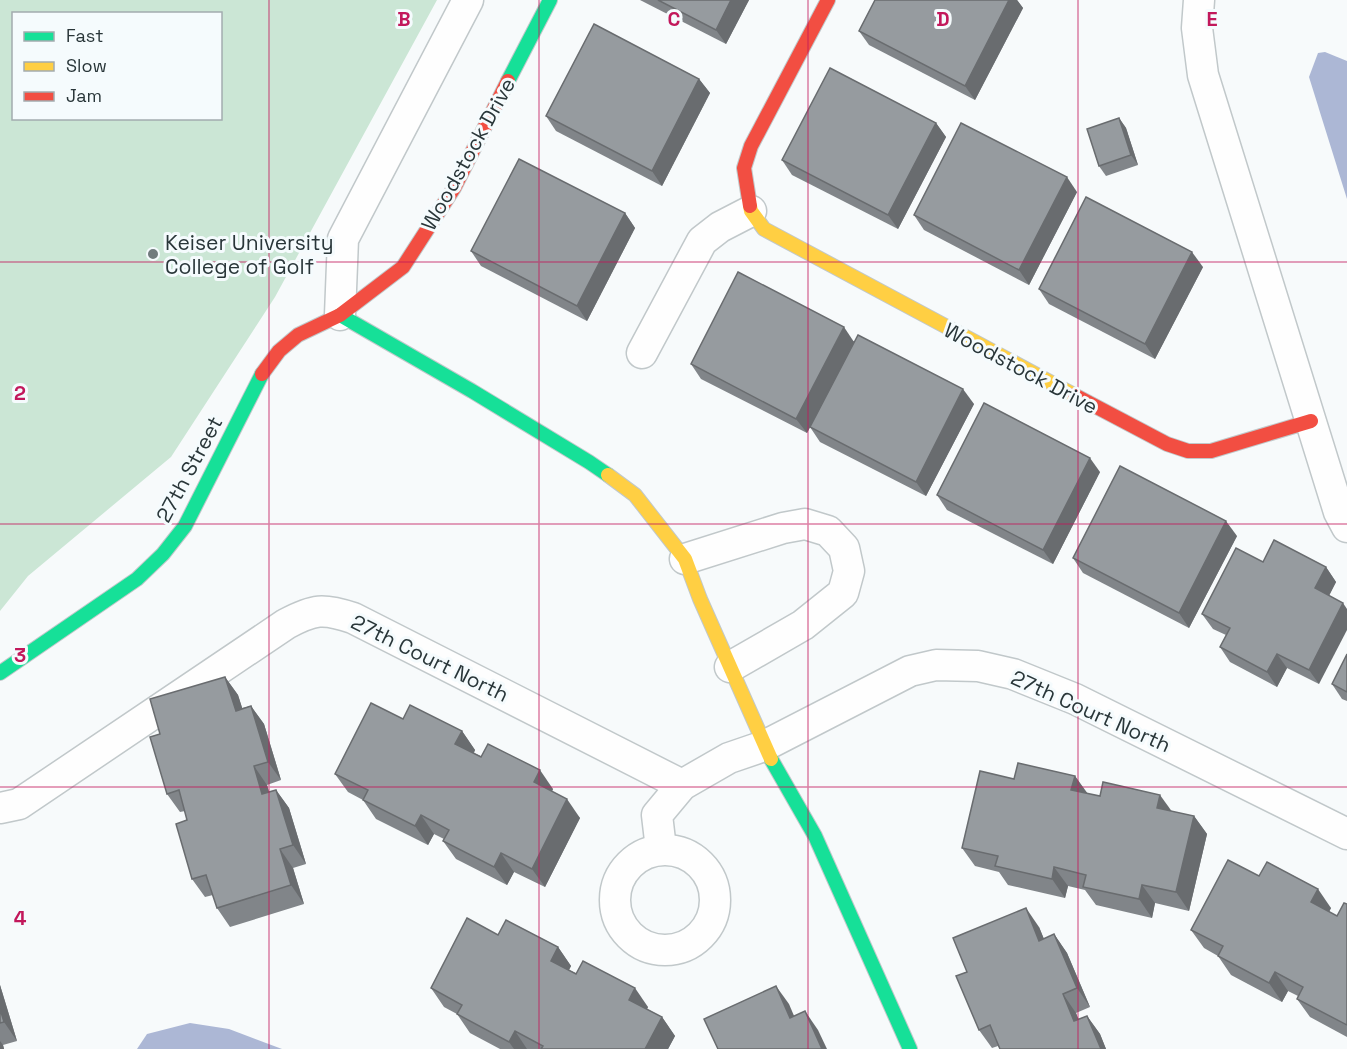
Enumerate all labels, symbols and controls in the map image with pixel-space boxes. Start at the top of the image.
text: B [397,6,411,32]
text: C [668,6,681,32]
text: D [936,6,950,32]
text: E [1206,6,1218,32]
legend [12,12,222,120]
text: Fast [66,24,103,47]
text: Slow [66,54,107,77]
street label: Woodstock Drive [415,73,521,235]
text: Jam [66,84,102,107]
place label: Keiser University College of Golf [165,229,334,280]
marker: Keiser University College of Golf [146,247,160,261]
street label: Woodstock Drive [940,316,1102,420]
text: 2 [14,380,26,406]
street label: 27th Street [150,411,228,527]
street label: 27th Court North [347,608,513,708]
text: 3 [14,642,26,668]
street label: 27th Court North [1007,664,1175,758]
text: 4 [14,905,27,931]

